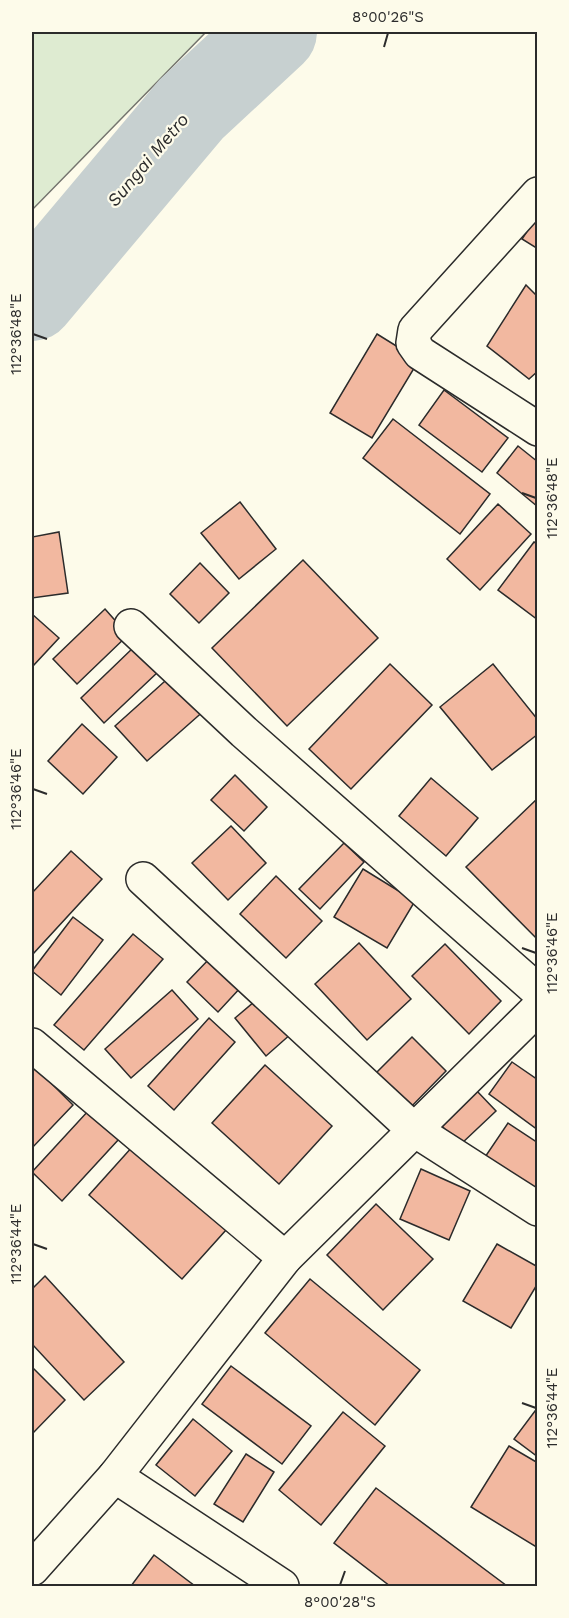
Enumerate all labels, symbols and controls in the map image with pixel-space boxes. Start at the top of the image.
text: 8°00'26"S [352,8,424,26]
water label: Sungai Metro [103,109,193,211]
text: 112°36'48"E [7,293,25,375]
text: 112°36'48"E [543,457,561,539]
text: 112°36'46"E [7,748,25,830]
text: 112°36'46"E [543,912,561,994]
text: 112°36'44"E [7,1204,25,1284]
text: 112°36'44"E [543,1368,561,1448]
text: 8°00'28"S [304,1593,376,1611]

